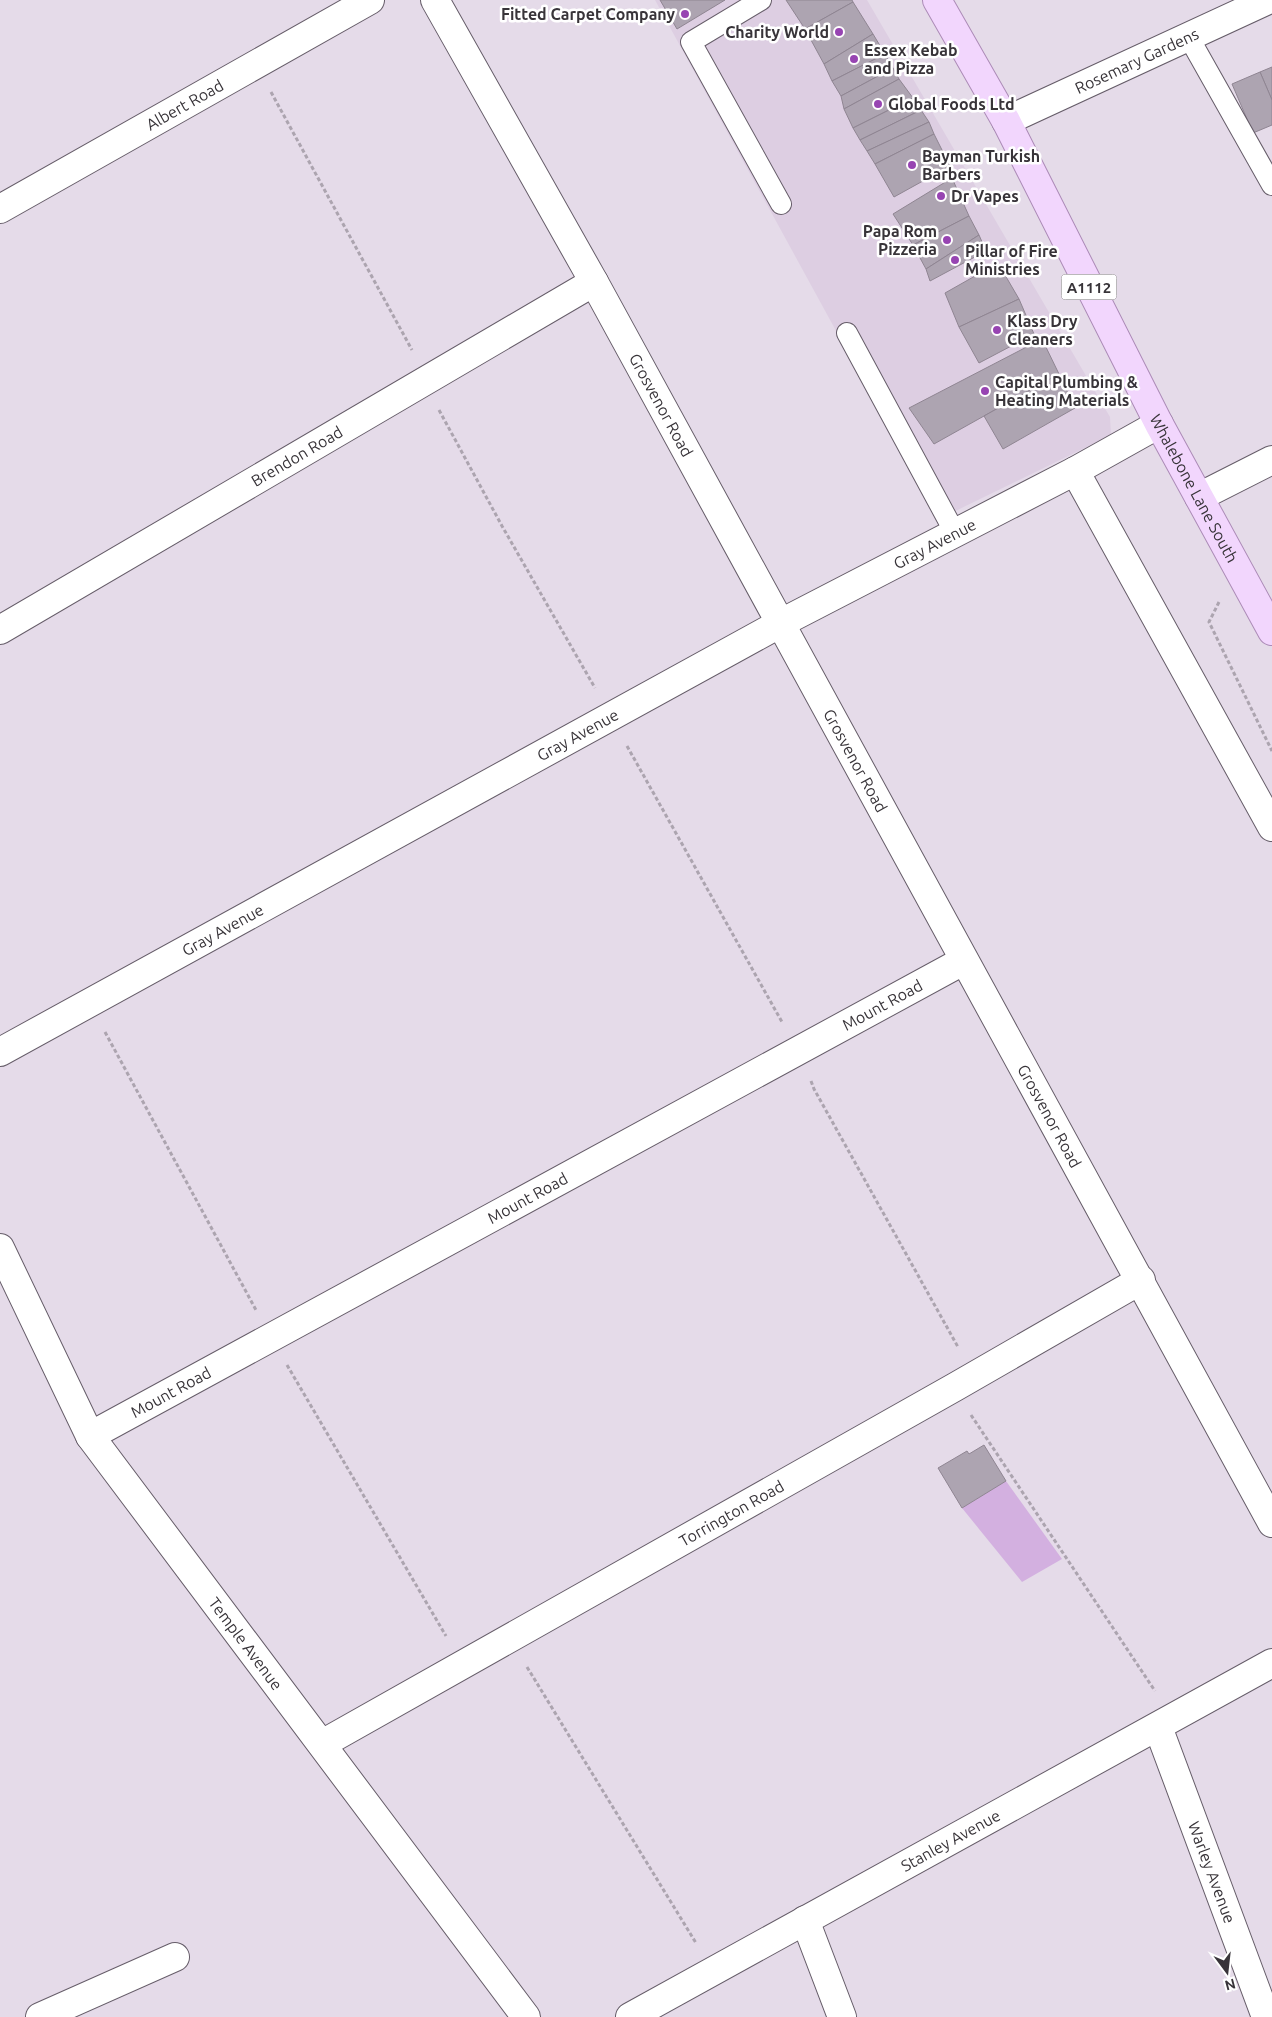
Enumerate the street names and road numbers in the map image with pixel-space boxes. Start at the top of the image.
street label: Rosemary Gardens [1072,24,1201,97]
street label: Albert Road [143,76,226,134]
road number: A1112 [1062,274,1116,300]
street label: Grosvenor Road [626,350,697,460]
street label: Whalebone Lane South [1147,411,1242,565]
street label: Brendon Road [248,422,346,490]
street label: Gray Avenue [890,515,979,572]
street label: Gray Avenue [534,705,621,764]
street label: Grosvenor Road [820,706,891,815]
street label: Gray Avenue [179,900,267,959]
street label: Mount Road [839,976,925,1034]
street label: Grosvenor Road [1014,1061,1085,1171]
street label: Mount Road [484,1169,571,1227]
street label: Mount Road [128,1363,214,1421]
street label: Torrington Road [676,1476,787,1550]
street label: Temple Avenue [205,1594,286,1693]
street label: Stanley Avenue [898,1806,1003,1875]
street label: Warley Avenue [1185,1819,1239,1926]

